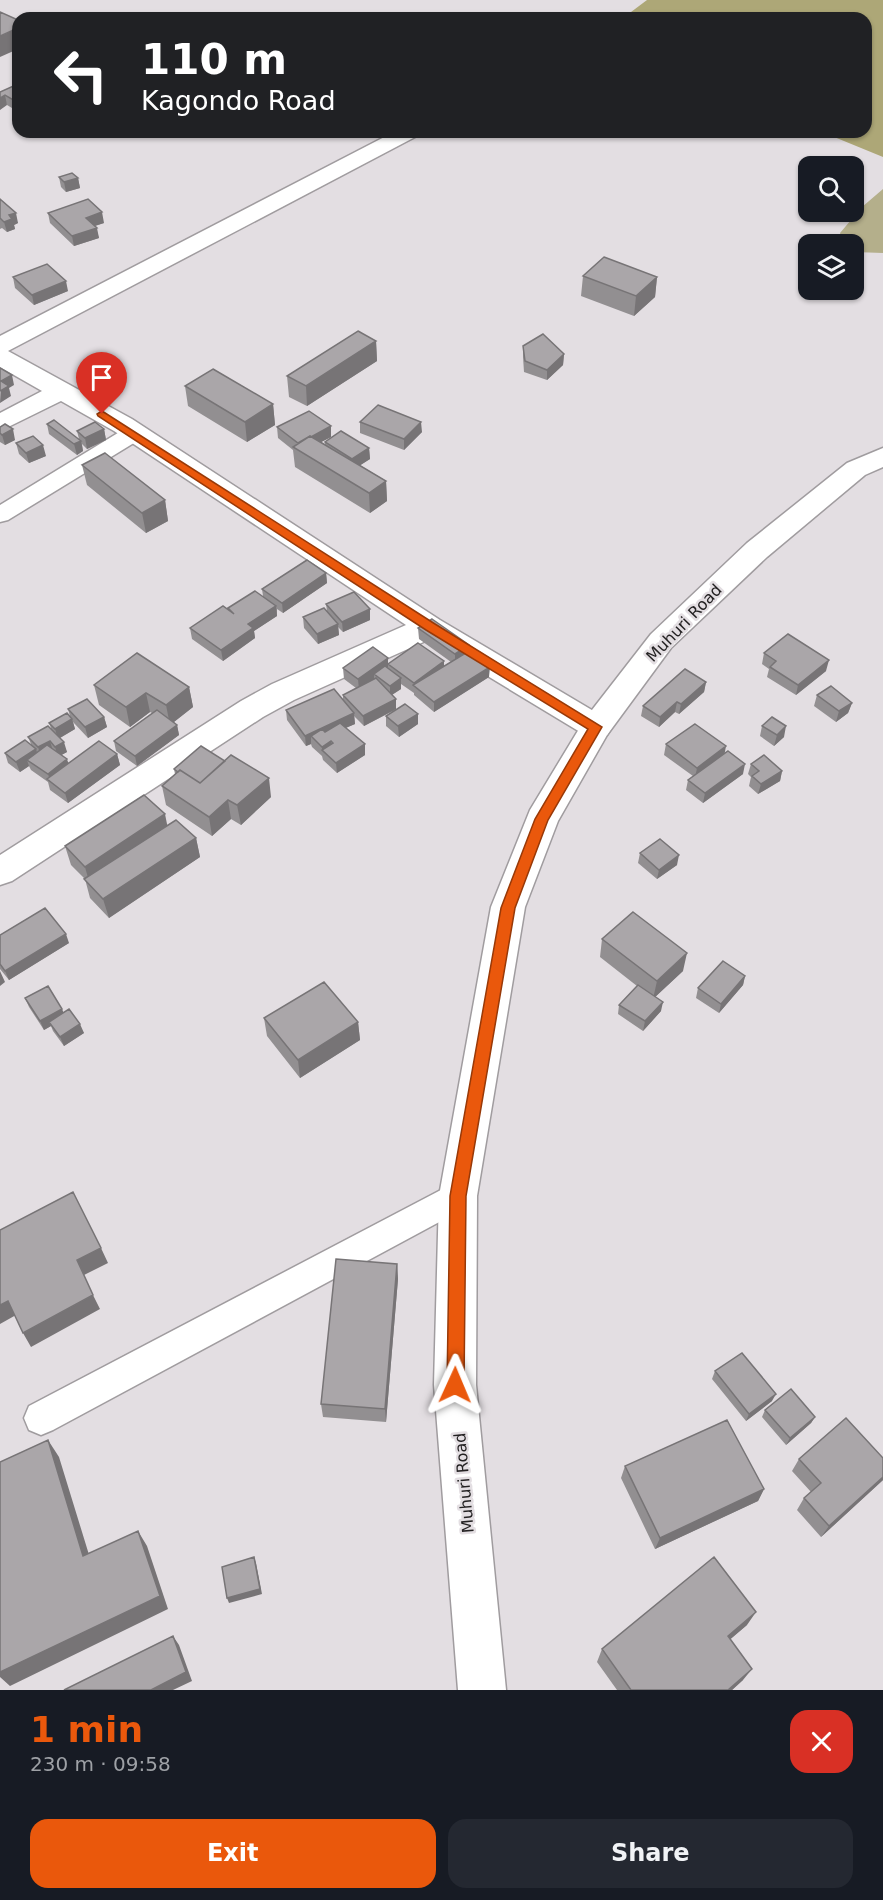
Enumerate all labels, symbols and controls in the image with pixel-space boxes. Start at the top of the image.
text: 110 m [141,35,287,84]
icon: left [42,36,120,114]
text: Kagondo Road [141,85,336,116]
map controls [798,156,864,300]
button: search [798,156,864,222]
button: layers [798,234,864,300]
pin [76,352,127,414]
icon: arrive [85,361,118,394]
street label: Muhuri Road [642,580,726,666]
position arrow [423,1353,487,1417]
street label: Muhuri Road [450,1432,478,1534]
text: 1 min [30,1709,143,1750]
button: close [790,1710,853,1773]
text: 230 m · 09:58 [30,1752,171,1776]
button: Exit [30,1819,436,1888]
button: Share [448,1819,853,1888]

